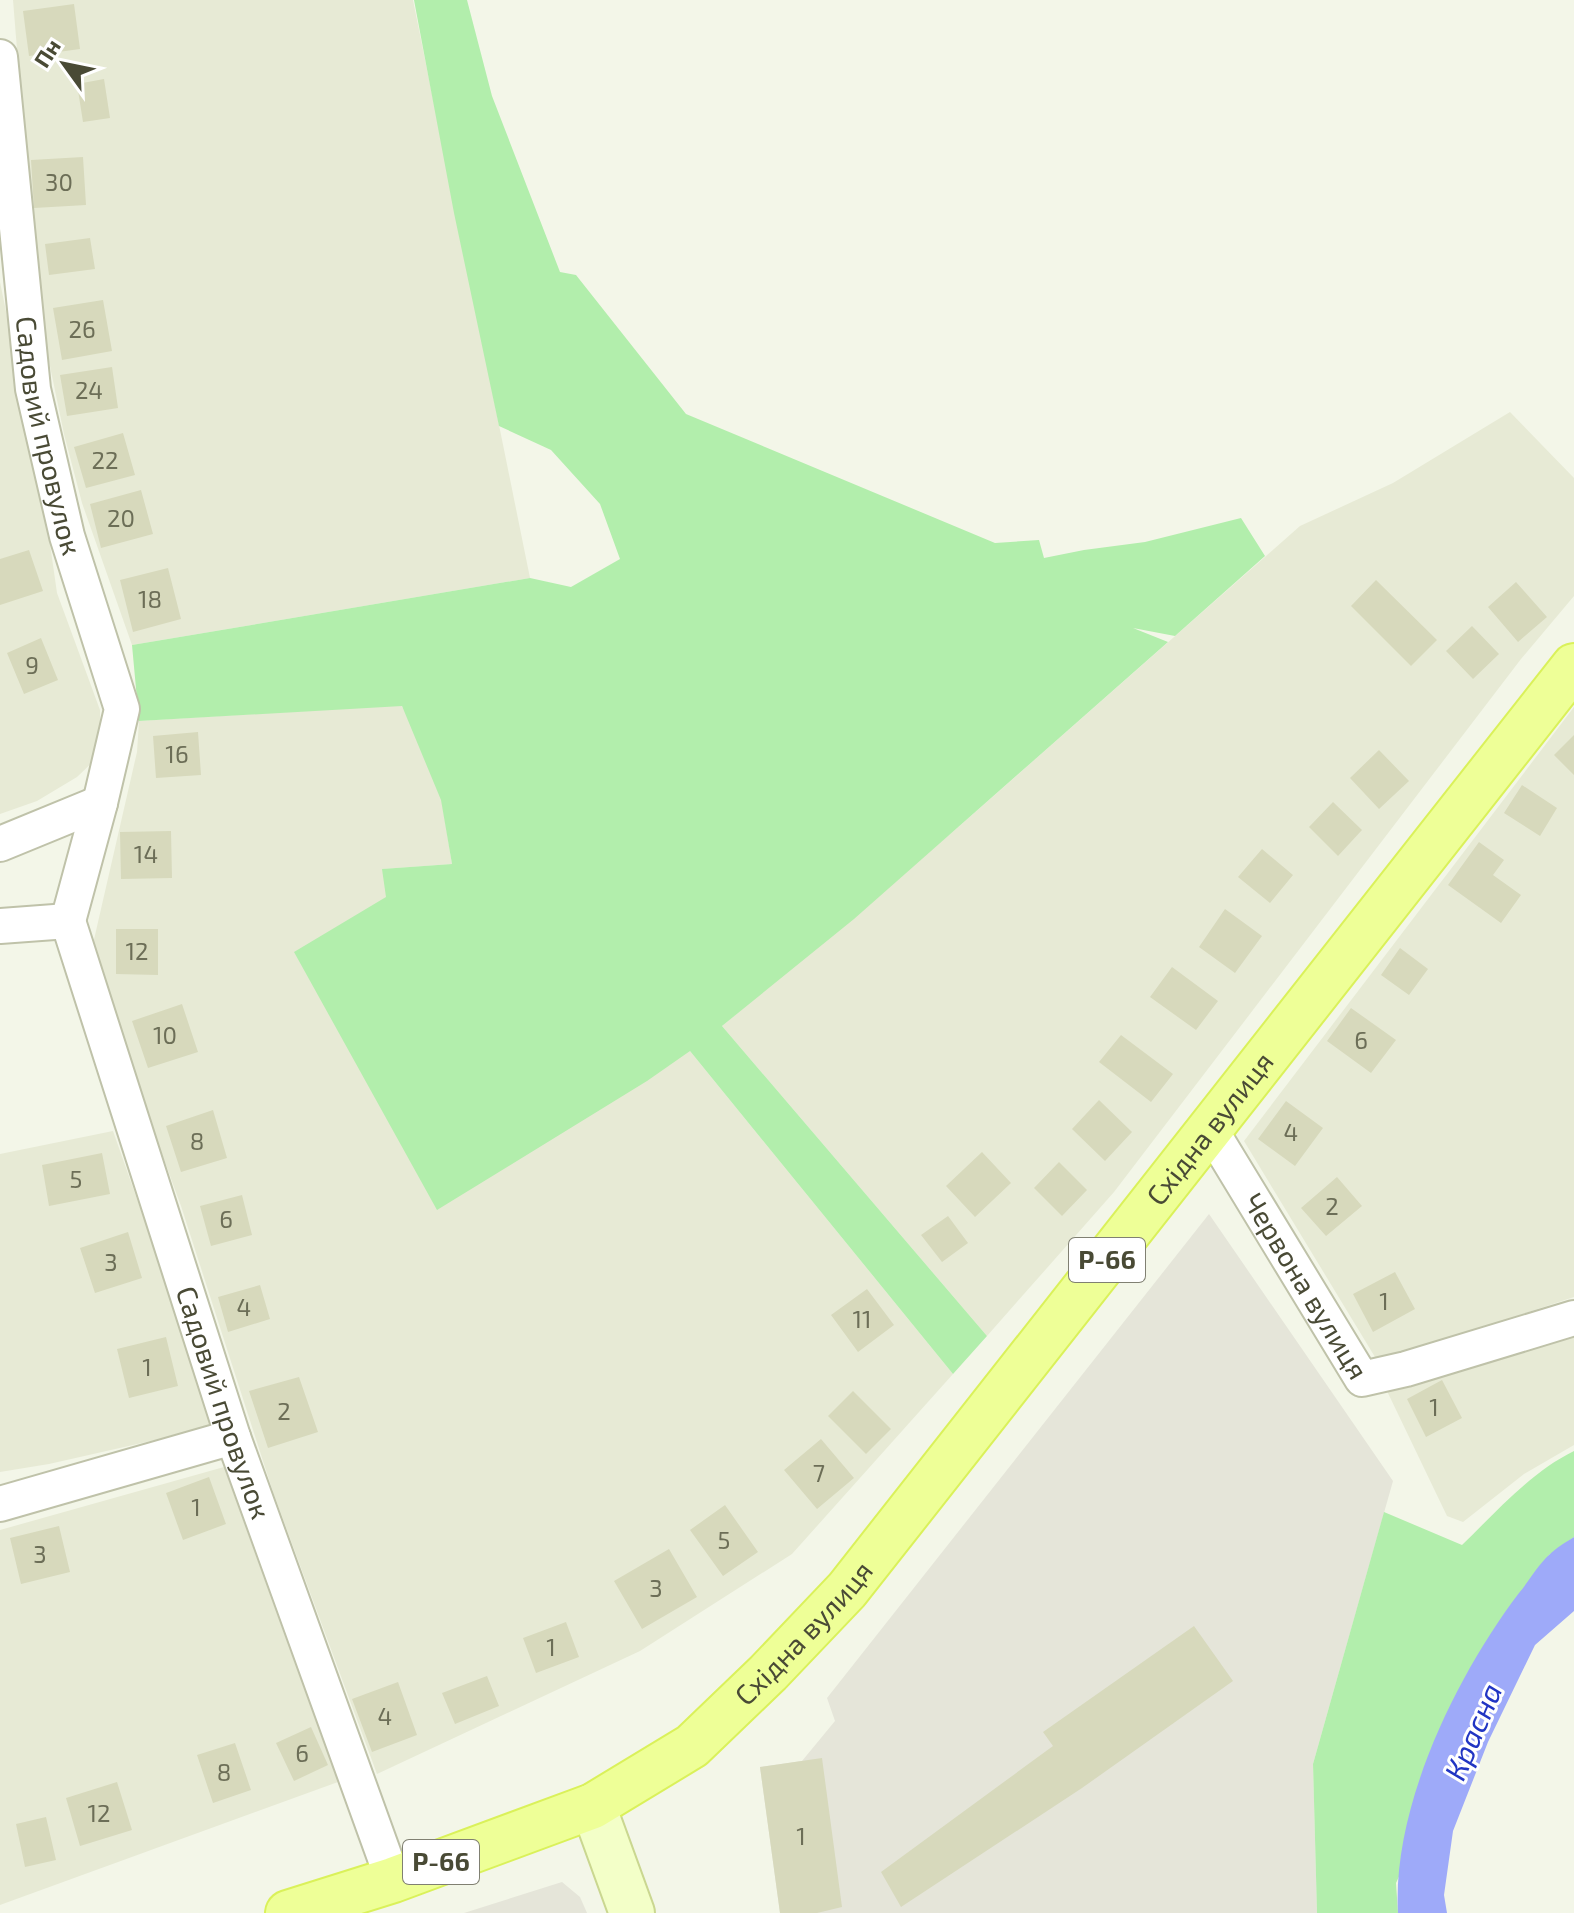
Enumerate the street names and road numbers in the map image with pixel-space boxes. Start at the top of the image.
street label: Садовий провулок [10,314,90,559]
street label: Східна вулиця [1138,1045,1280,1212]
street label: Червона вулиця [1237,1186,1376,1385]
road number: Р-66 [1069,1238,1145,1282]
street label: Садовий провулок [170,1282,279,1523]
street label: Східна вулиця [727,1554,879,1712]
road number: Р-66 [403,1840,479,1884]

